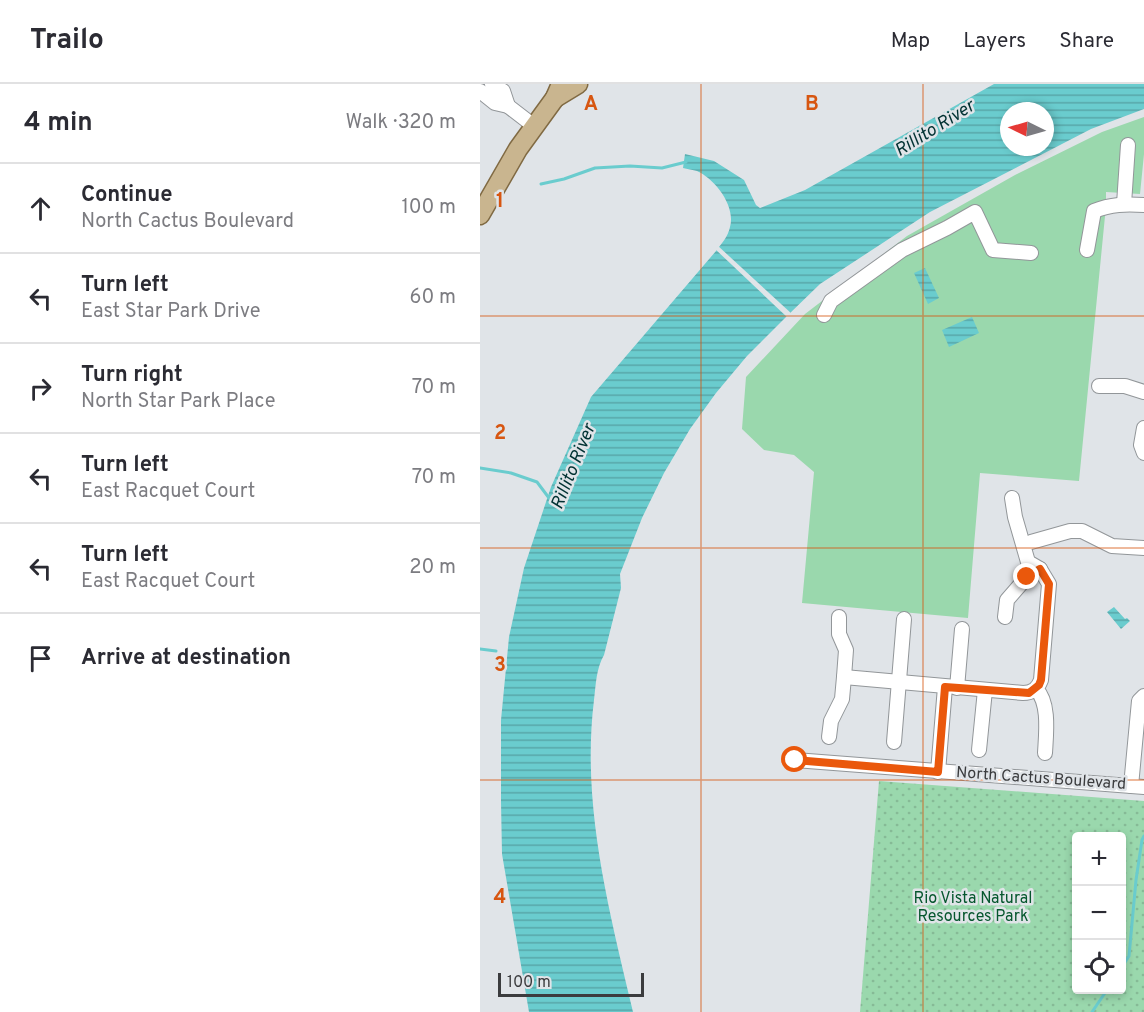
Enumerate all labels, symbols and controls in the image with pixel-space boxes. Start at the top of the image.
text: Trailo [30,23,104,59]
text: Map [891,28,930,55]
text: Layers [963,28,1026,55]
text: Share [1059,28,1114,55]
text: A [584,92,598,118]
text: B [805,92,819,118]
water label: Rillito River [891,94,981,163]
north arrow [1000,102,1054,156]
text: 4 min [24,107,93,140]
text: Walk · 320 m [346,110,456,136]
text: Continue [81,182,172,209]
text: 1 [496,189,504,215]
icon: ahead [24,192,57,225]
text: 100 m [401,195,456,221]
text: North Cactus Boulevard [81,209,294,235]
text: Turn left [81,272,169,299]
icon: left [24,282,57,315]
text: 60 m [410,285,456,311]
text: East Star Park Drive [81,299,261,325]
text: Turn right [81,362,183,389]
icon: right [24,372,57,405]
text: 70 m [412,375,456,401]
text: North Star Park Place [81,389,275,415]
water label: Rillito River [546,419,602,513]
text: 2 [494,421,506,447]
text: Turn left [81,452,169,479]
icon: left [24,462,57,495]
text: 70 m [412,465,456,491]
text: East Racquet Court [81,479,255,505]
text: Turn left [81,542,169,569]
icon: left [24,552,57,585]
text: 20 m [409,555,456,581]
route end [1013,563,1039,589]
text: East Racquet Court [81,569,255,595]
icon: arrive [24,642,57,675]
text: Arrive at destination [81,645,291,672]
text: 3 [494,653,506,679]
route start [781,746,807,772]
street label: North Cactus Boulevard [955,763,1127,795]
map controls [1072,832,1126,994]
button: + [1072,832,1126,886]
text: 4 [494,885,506,911]
button: − [1072,886,1126,940]
park label: Rio Vista Natural Resources Park [914,889,1032,927]
button: locate [1072,940,1126,994]
scale bar [498,970,644,998]
text: 100 m [507,973,551,993]

